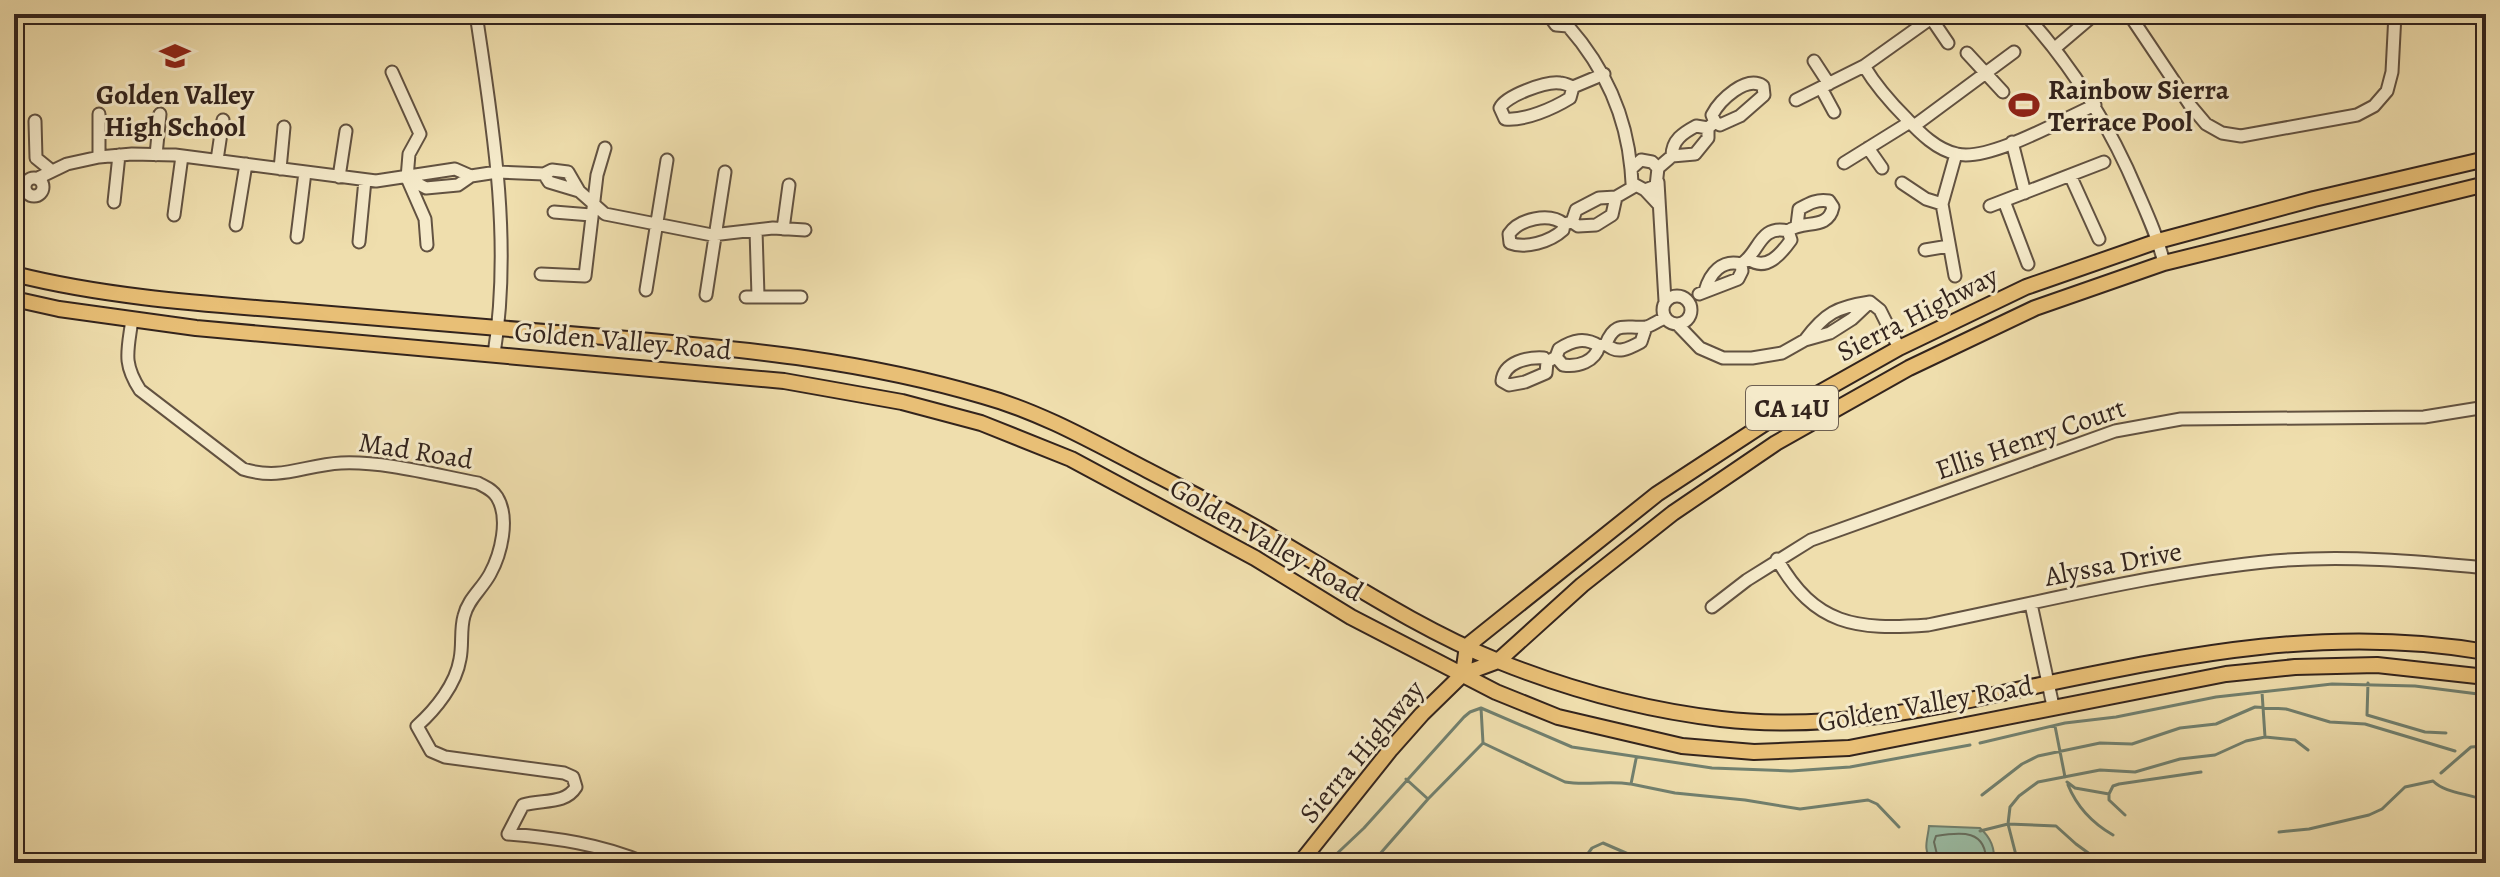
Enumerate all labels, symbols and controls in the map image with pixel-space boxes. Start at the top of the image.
school or university icon: Golden Valley High School [158,39,192,73]
place label: Rainbow Sierra Terrace Pool [2048,71,2230,141]
place label: Golden Valley High School [96,76,255,146]
sports icon: Rainbow Sierra Terrace Pool [2007,88,2041,122]
street label: Sierra Highway [1830,257,2005,371]
street label: Golden Valley Road [513,313,734,369]
road number: CA 14U [1746,386,1838,430]
street label: Ellis Henry Court [1930,389,2130,489]
street label: Mad Road [356,423,477,479]
street label: Golden Valley Road [1163,469,1371,611]
street label: Alyssa Drive [2040,532,2185,596]
street label: Golden Valley Road [1815,666,2037,742]
street label: Sierra Highway [1291,672,1433,831]

